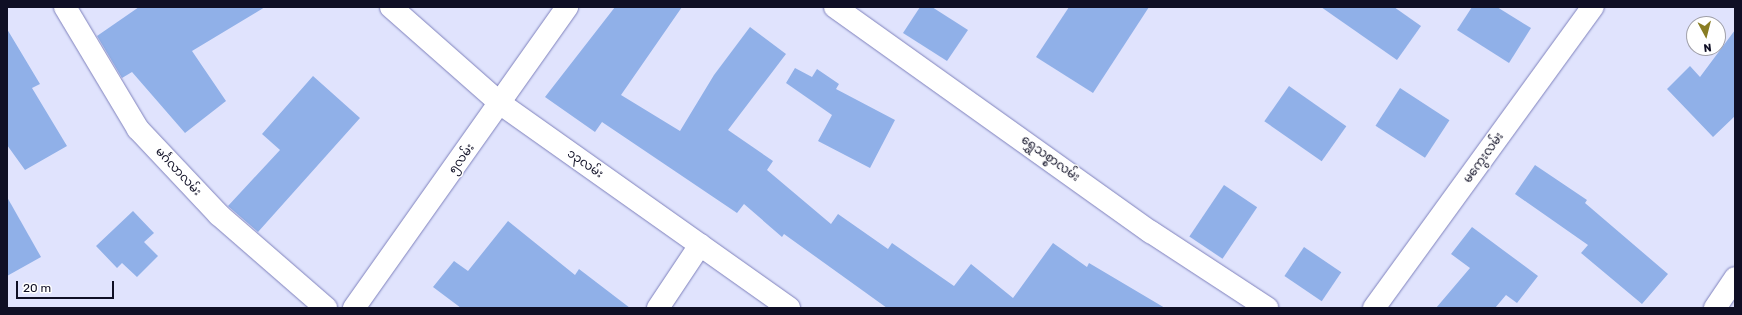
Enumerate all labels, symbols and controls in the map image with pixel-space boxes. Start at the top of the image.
north arrow [1686,16,1726,56]
text: N [1703,40,1712,54]
street label: မကွေးလမ်း [1461,130,1507,186]
street label: ရွှေသစ္စာလမ်း [1018,133,1082,185]
street label: ၅လမ်း [446,141,478,177]
street label: မင်္ဂလာလမ်း [152,145,204,199]
street label: ၁၃လမ်း [564,146,606,182]
scale bar [18,273,116,299]
text: 20 m [23,281,51,295]

